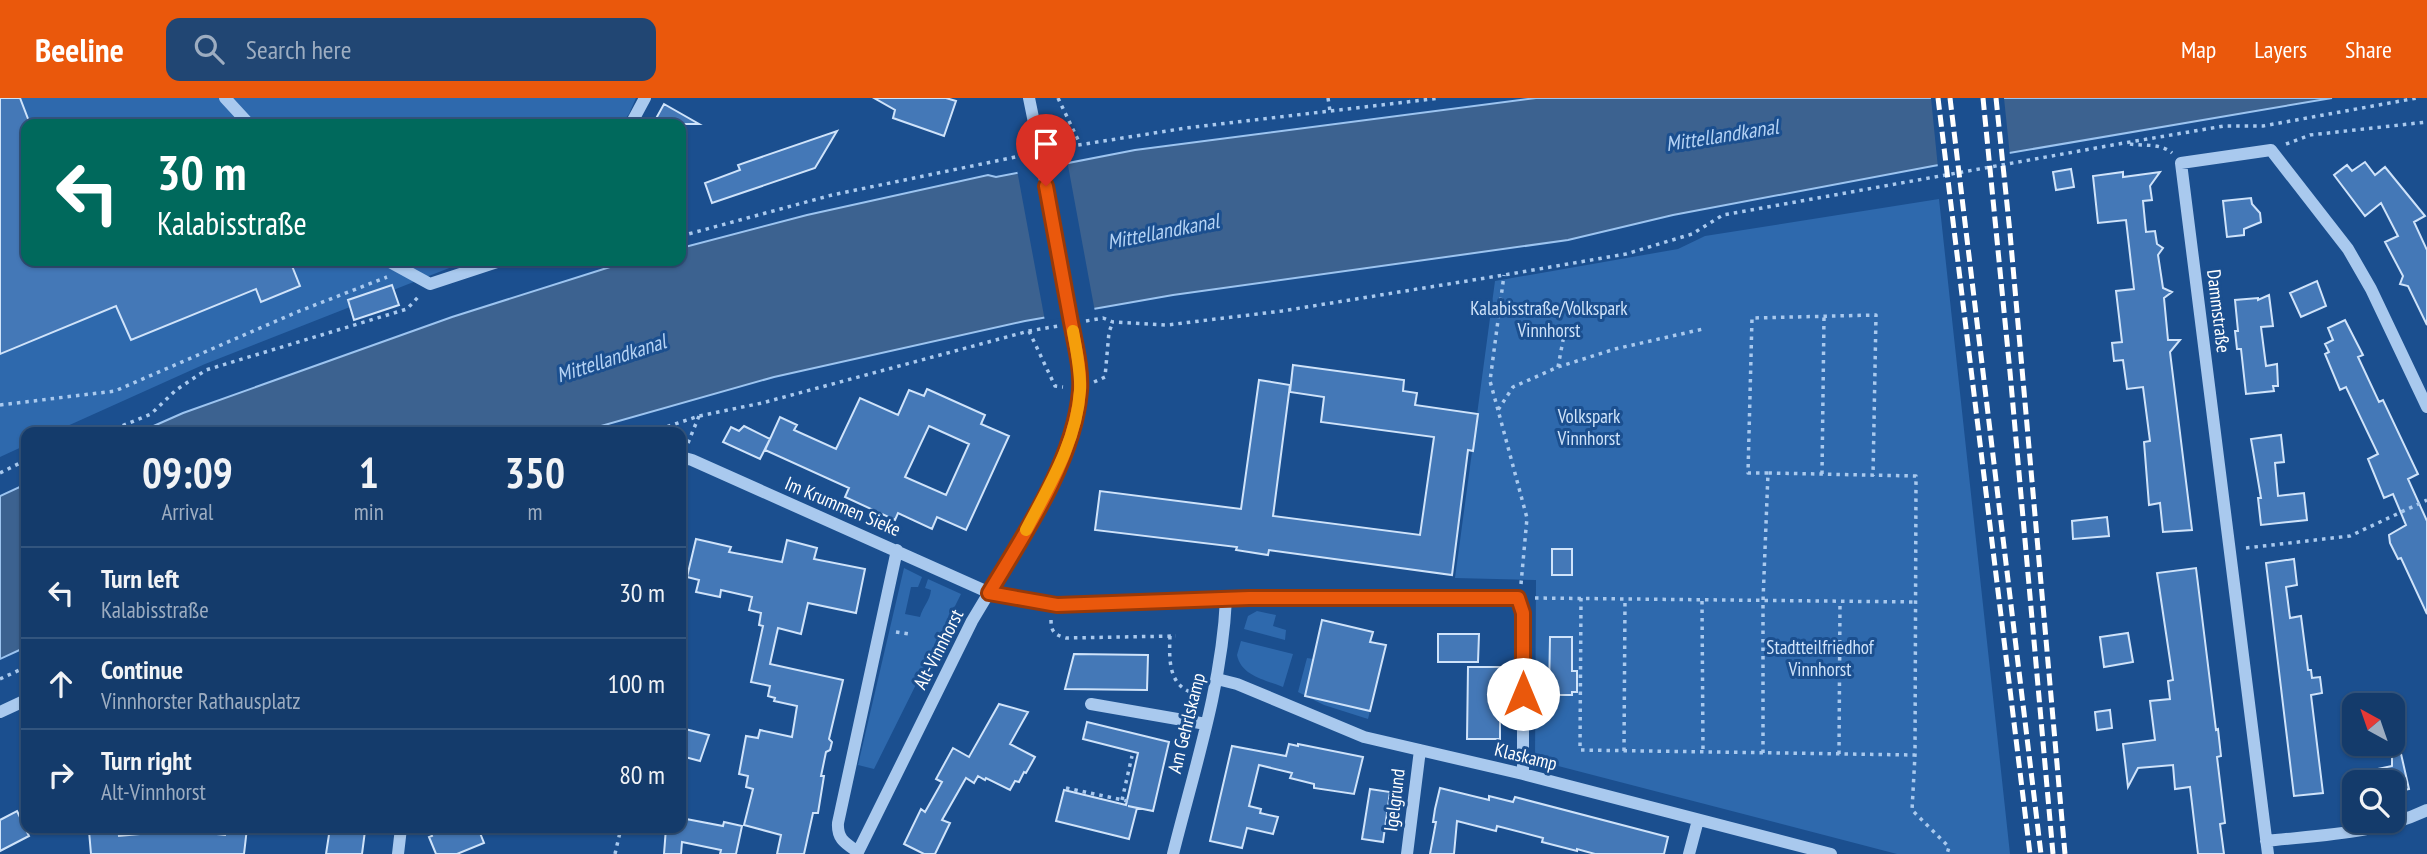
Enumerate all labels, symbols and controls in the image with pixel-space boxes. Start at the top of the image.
search box [166,18,656,81]
text: Beeline [35,28,124,71]
icon: search [190,30,228,68]
text: Search here [246,33,351,66]
text: Map [2181,34,2216,65]
text: Layers [2254,34,2307,65]
text: Share [2345,34,2392,65]
water label: Mittellandkanal [1664,112,1782,157]
pin [1016,114,1076,186]
icon: arrive [1027,125,1065,163]
text: 30 m [157,140,246,204]
icon: left [42,147,133,238]
text: Kalabisstraße [157,202,307,244]
water label: Mittellandkanal [1105,207,1223,255]
street label: Dammstraße [2202,268,2236,354]
park label: Kalabisstraße/Volkspark Vinnhorst [1470,296,1628,342]
water label: Mittellandkanal [553,327,671,388]
park label: Volkspark Vinnhorst [1556,404,1621,450]
text: 09:09 [142,445,233,500]
text: 1 [359,445,379,500]
text: 350 [505,445,565,500]
street label: Im Krummen Sieke [782,471,905,541]
text: Arrival [161,497,213,526]
text: min [354,497,384,526]
text: m [527,497,542,526]
text: Turn left [101,562,179,595]
icon: left [42,574,80,612]
text: 30 m [619,576,665,609]
text: Kalabisstraße [101,595,209,624]
street label: Alt-Vinnhorst [908,604,969,693]
park label: Stadtteilfriedhof Vinnhorst [1766,635,1875,681]
text: Continue [101,653,183,686]
position arrow [1486,657,1560,731]
icon: ahead [42,665,80,703]
text: 100 m [607,667,665,700]
street label: Am Gehrlskamp [1162,670,1210,776]
text: Vinnhorster Rathausplatz [101,686,301,715]
north arrow [2342,693,2404,756]
map controls [2342,693,2405,833]
street label: Klaskamp [1492,737,1560,775]
text: Turn right [101,744,192,777]
icon: right [42,756,80,794]
text: 80 m [619,758,665,791]
street label: Igelgrund [1378,767,1410,833]
button: search [2342,770,2405,833]
text: Alt-Vinnhorst [101,777,206,806]

